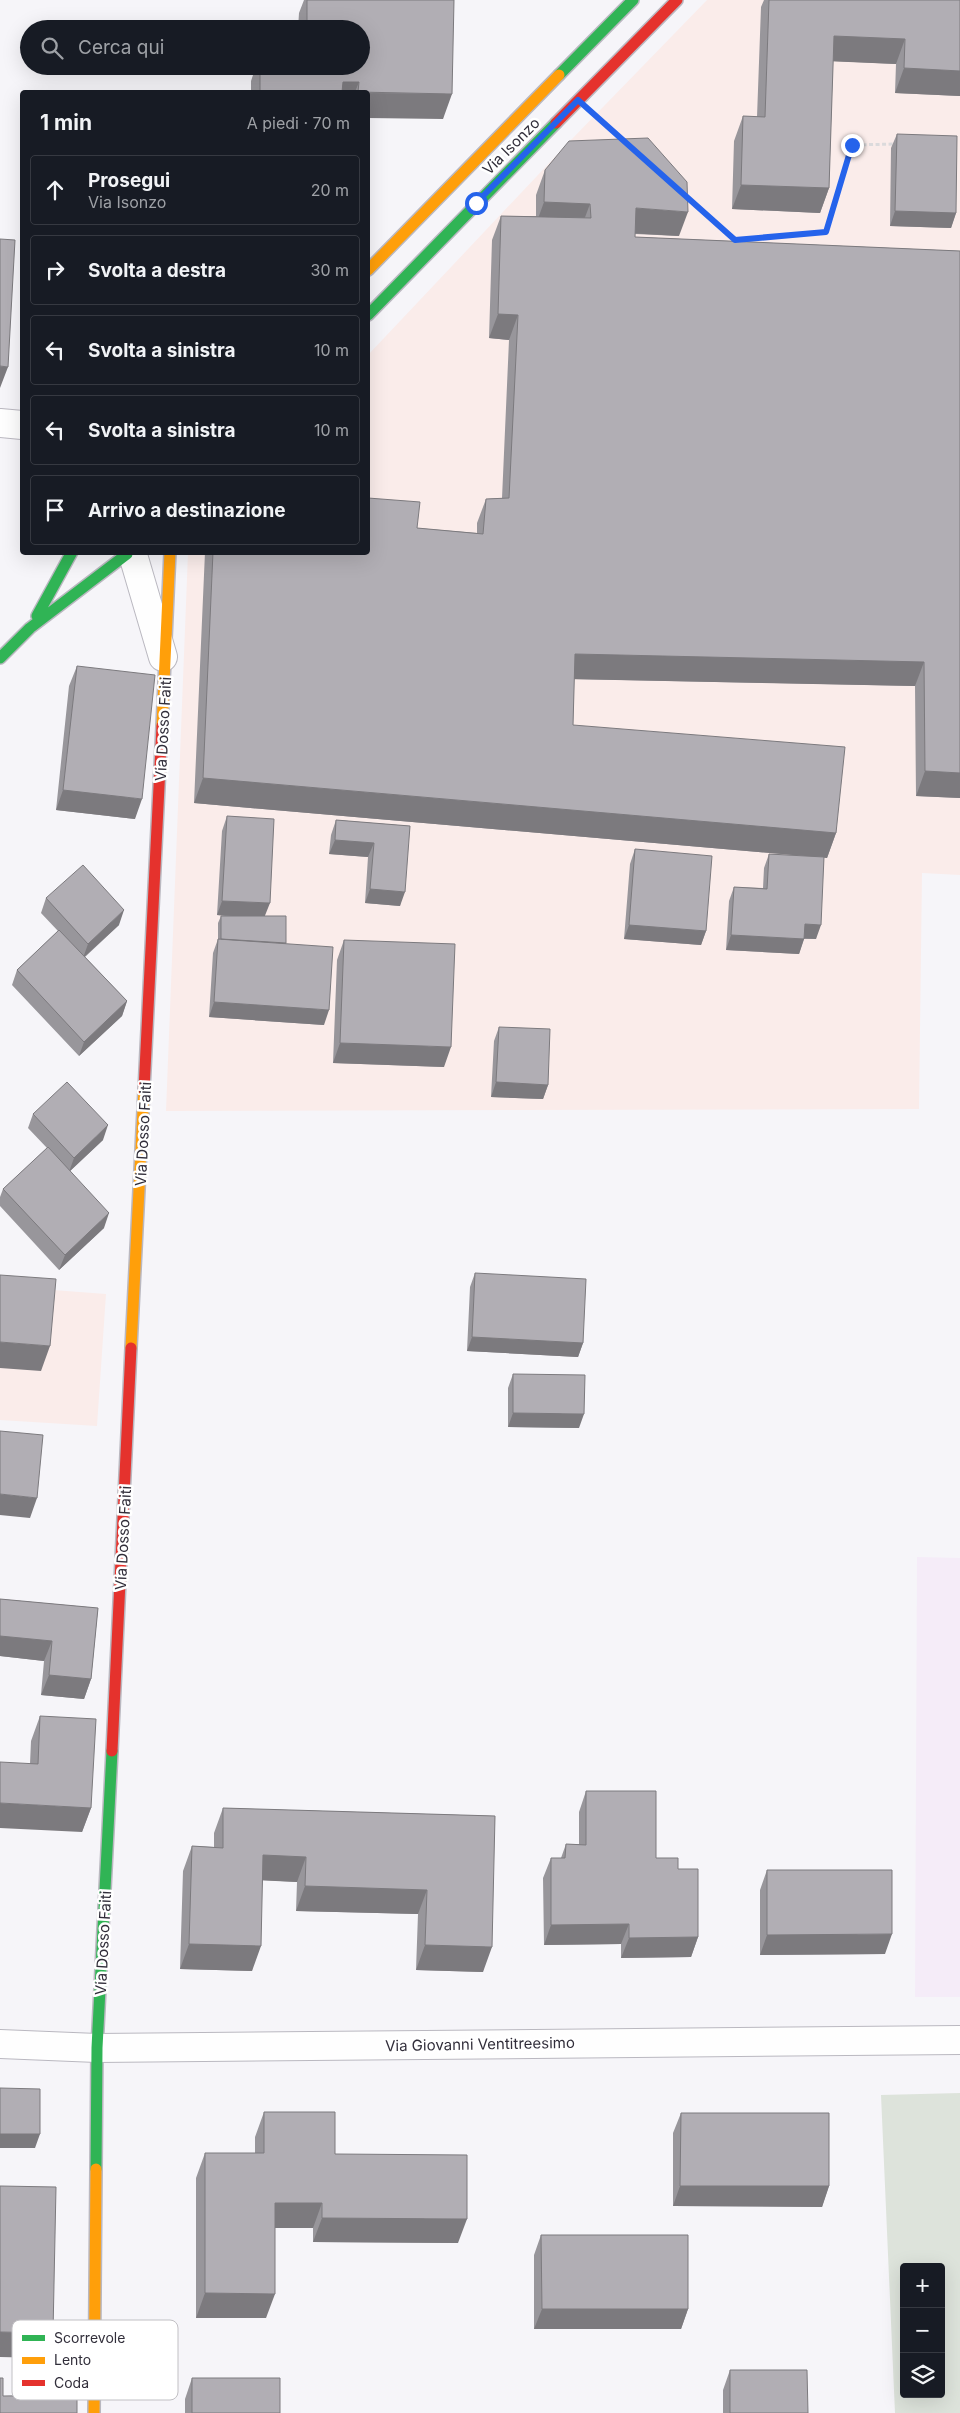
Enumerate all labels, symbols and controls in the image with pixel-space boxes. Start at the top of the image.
search box [20,20,370,75]
icon: search [38,34,66,62]
text: Cerca qui [78,36,164,59]
text: 1 min [40,110,92,135]
text: A piedi · 70 m [247,113,350,133]
street label: Via Isonzo [478,113,544,179]
route end [841,134,864,157]
text: Prosegui [88,169,170,192]
icon: ahead [41,176,69,204]
text: 20 m [311,180,349,200]
text: Via Isonzo [88,192,166,212]
route start [465,192,488,215]
icon: right [41,256,69,284]
text: Svolta a destra [88,259,226,282]
text: 30 m [311,260,349,280]
icon: left [41,336,69,364]
text: Svolta a sinistra [88,339,236,362]
text: 10 m [314,340,349,360]
icon: left [41,416,69,444]
text: Svolta a sinistra [88,419,236,442]
text: 10 m [314,420,349,440]
icon: arrive [41,496,69,524]
text: Arrivo a destinazione [88,499,286,522]
street label: Via Dosso Faiti [151,676,175,782]
street label: Via Dosso Faiti [131,1081,155,1187]
street label: Via Dosso Faiti [111,1485,135,1591]
street label: Via Dosso Faiti [91,1890,115,1996]
street label: Via Giovanni Ventitreesimo [385,2033,575,2055]
map controls [900,2263,945,2398]
button: + [900,2263,945,2308]
button: − [900,2308,945,2353]
legend [12,2320,178,2400]
text: Scorrevole [54,2329,125,2346]
text: Lento [54,2351,91,2368]
button: layers [900,2353,945,2398]
text: Coda [54,2374,89,2391]

